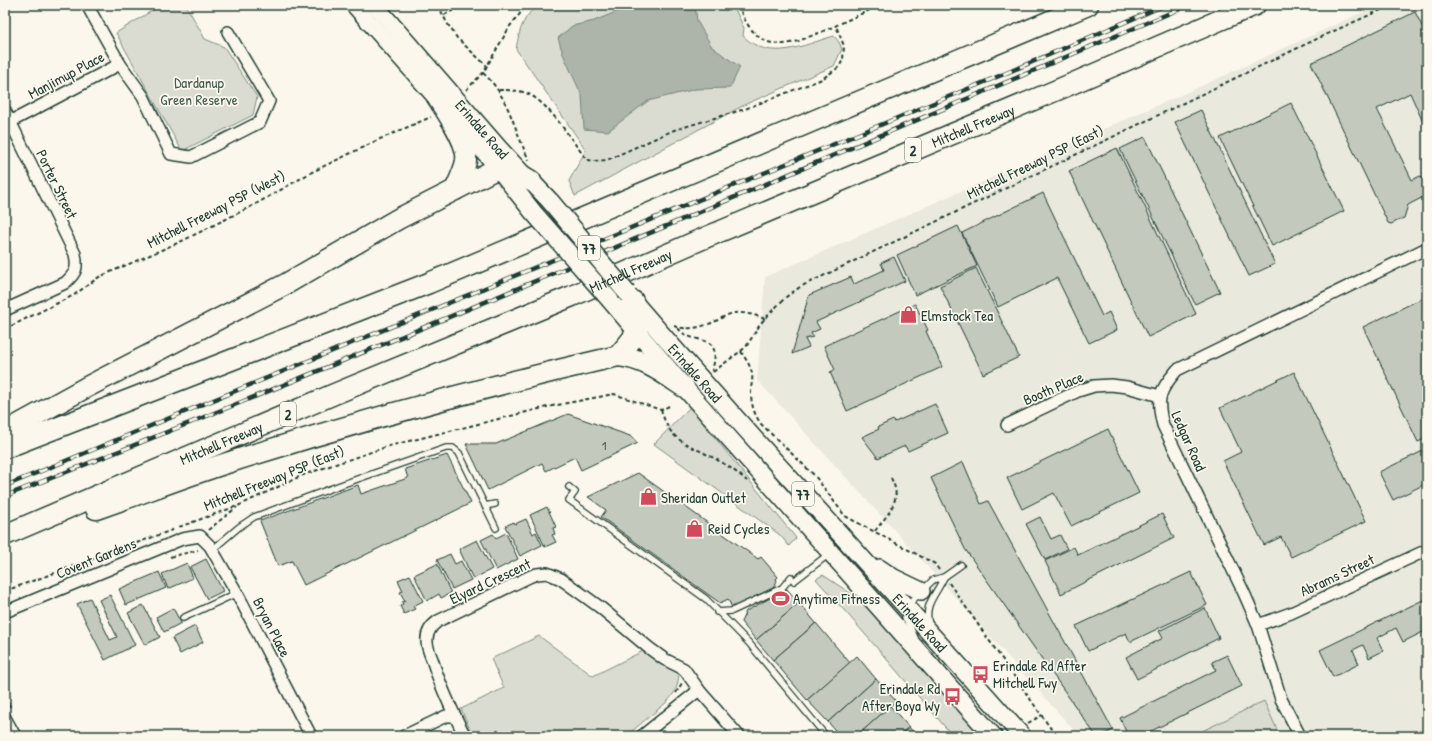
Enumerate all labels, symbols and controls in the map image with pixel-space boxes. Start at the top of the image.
street label: Manjimup Place [24,46,108,104]
park label: Dardanup Green Reserve [160,72,238,110]
street label: Erindale Road [451,95,514,163]
street label: Mitchell Freeway [928,99,1018,152]
street label: Mitchell Freeway PSP (East) [963,120,1107,204]
road number: 2 [905,138,921,162]
street label: Porter Street [31,146,83,223]
street label: Mitchell Freeway PSP (West) [143,165,289,253]
road number: 77 [578,236,600,260]
street label: Mitchell Freeway [586,243,675,298]
shop icon: Elmstock Tea [898,305,918,325]
place label: Elmstock Tea [921,305,993,326]
street label: Erindale Road [664,339,727,407]
street label: Booth Place [1020,366,1086,410]
road number: 2 [280,402,296,426]
street label: Ledgar Road [1166,408,1212,475]
street label: Mitchell Freeway [176,416,266,470]
house number: 1 [602,436,607,454]
street label: Mitchell Freeway PSP (East) [200,440,348,516]
road number: 77 [792,482,814,506]
shop icon: Sheridan Outlet [638,487,658,507]
place label: Sheridan Outlet [661,487,747,508]
shop icon: Reid Cycles [685,518,705,538]
place label: Reid Cycles [708,518,770,539]
street label: Covent Gardens [53,532,139,584]
street label: Abrams Street [1297,548,1378,601]
street label: Elyard Crescent [446,553,535,609]
sports icon: Anytime Fitness [770,588,790,608]
place label: Anytime Fitness [793,588,880,609]
street label: Erindale Road [888,588,952,656]
street label: Bryan Place [248,593,296,661]
place label: Erindale Rd After Mitchell Fwy [993,655,1087,693]
bus stop icon: Erindale Rd After Mitchell Fwy [970,664,990,684]
place label: Erindale Rd After Boya Wy [862,678,940,716]
bus stop icon: Erindale Rd After Boya Wy [943,687,963,707]

